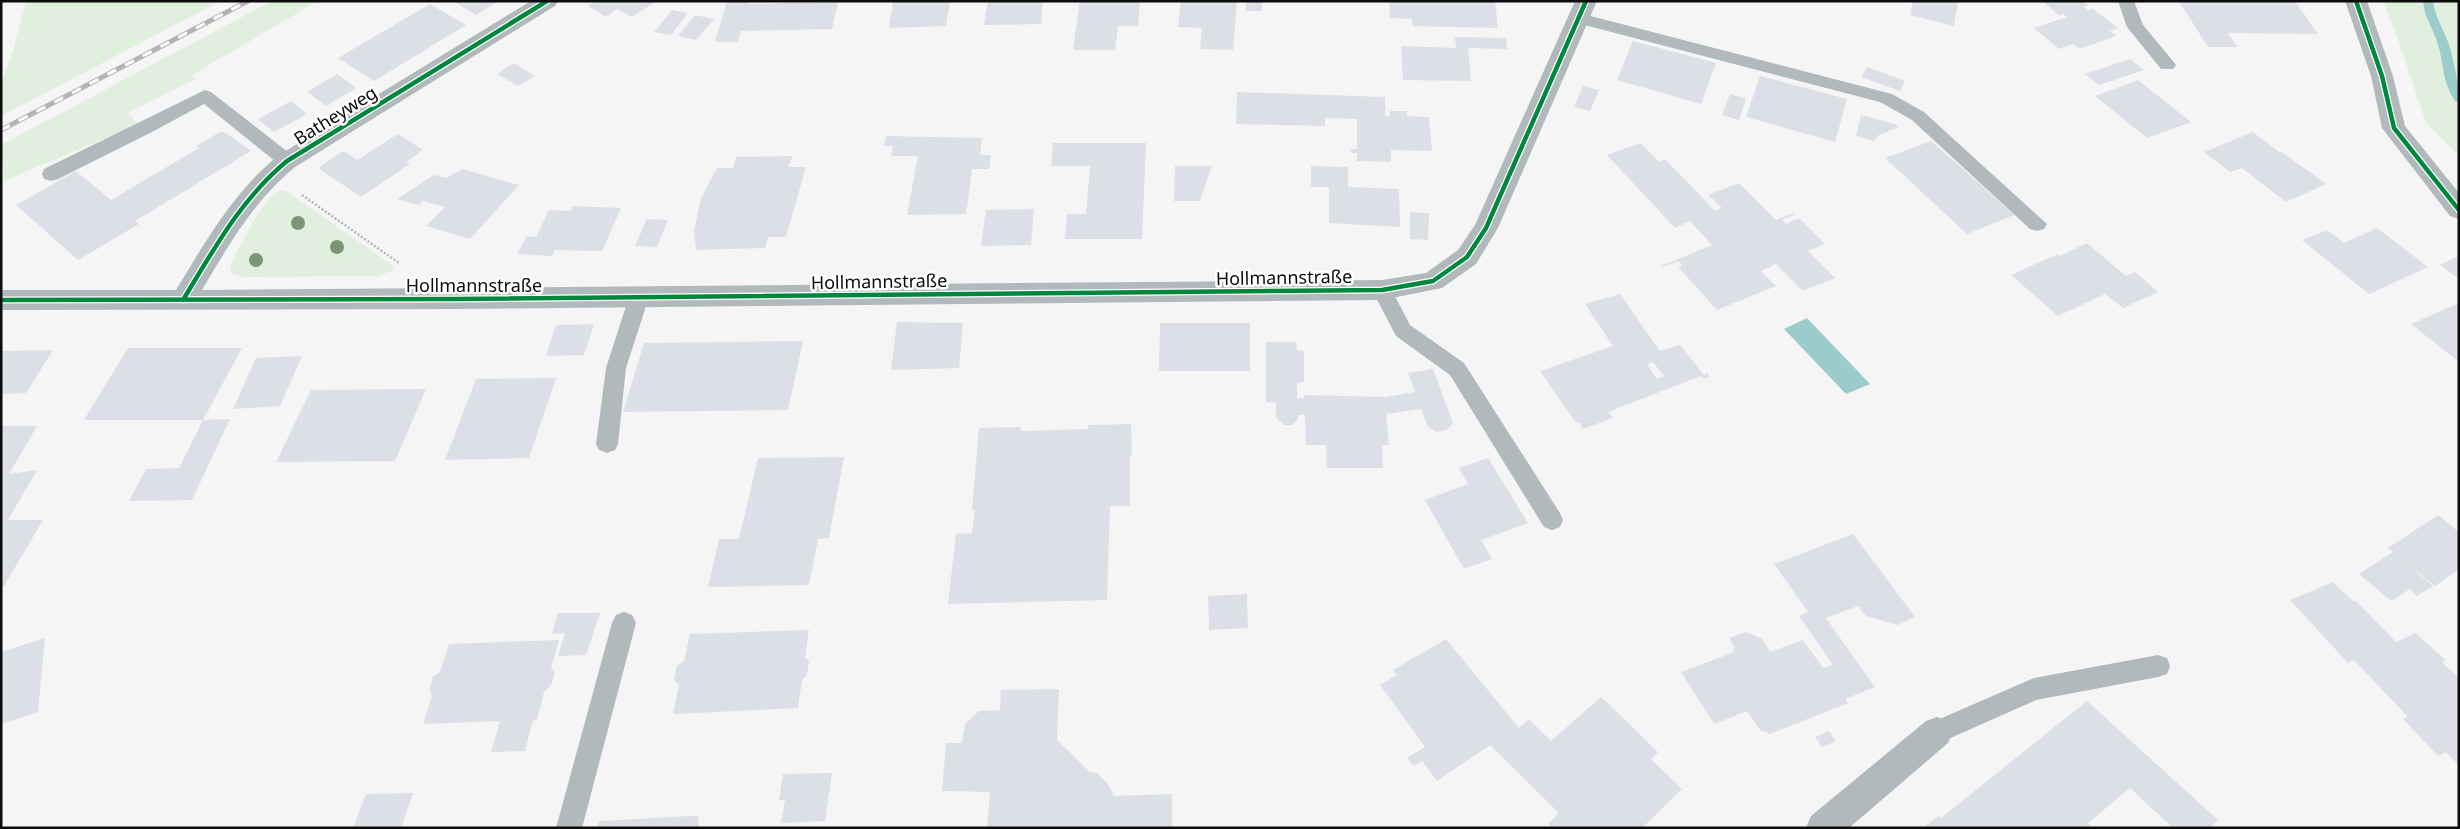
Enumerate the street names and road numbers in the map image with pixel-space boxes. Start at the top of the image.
street label: Batheyweg [289,80,381,150]
street label: Hollmannstraße [1216,264,1352,290]
street label: Hollmannstraße [811,268,947,294]
street label: Hollmannstraße [406,273,542,297]

